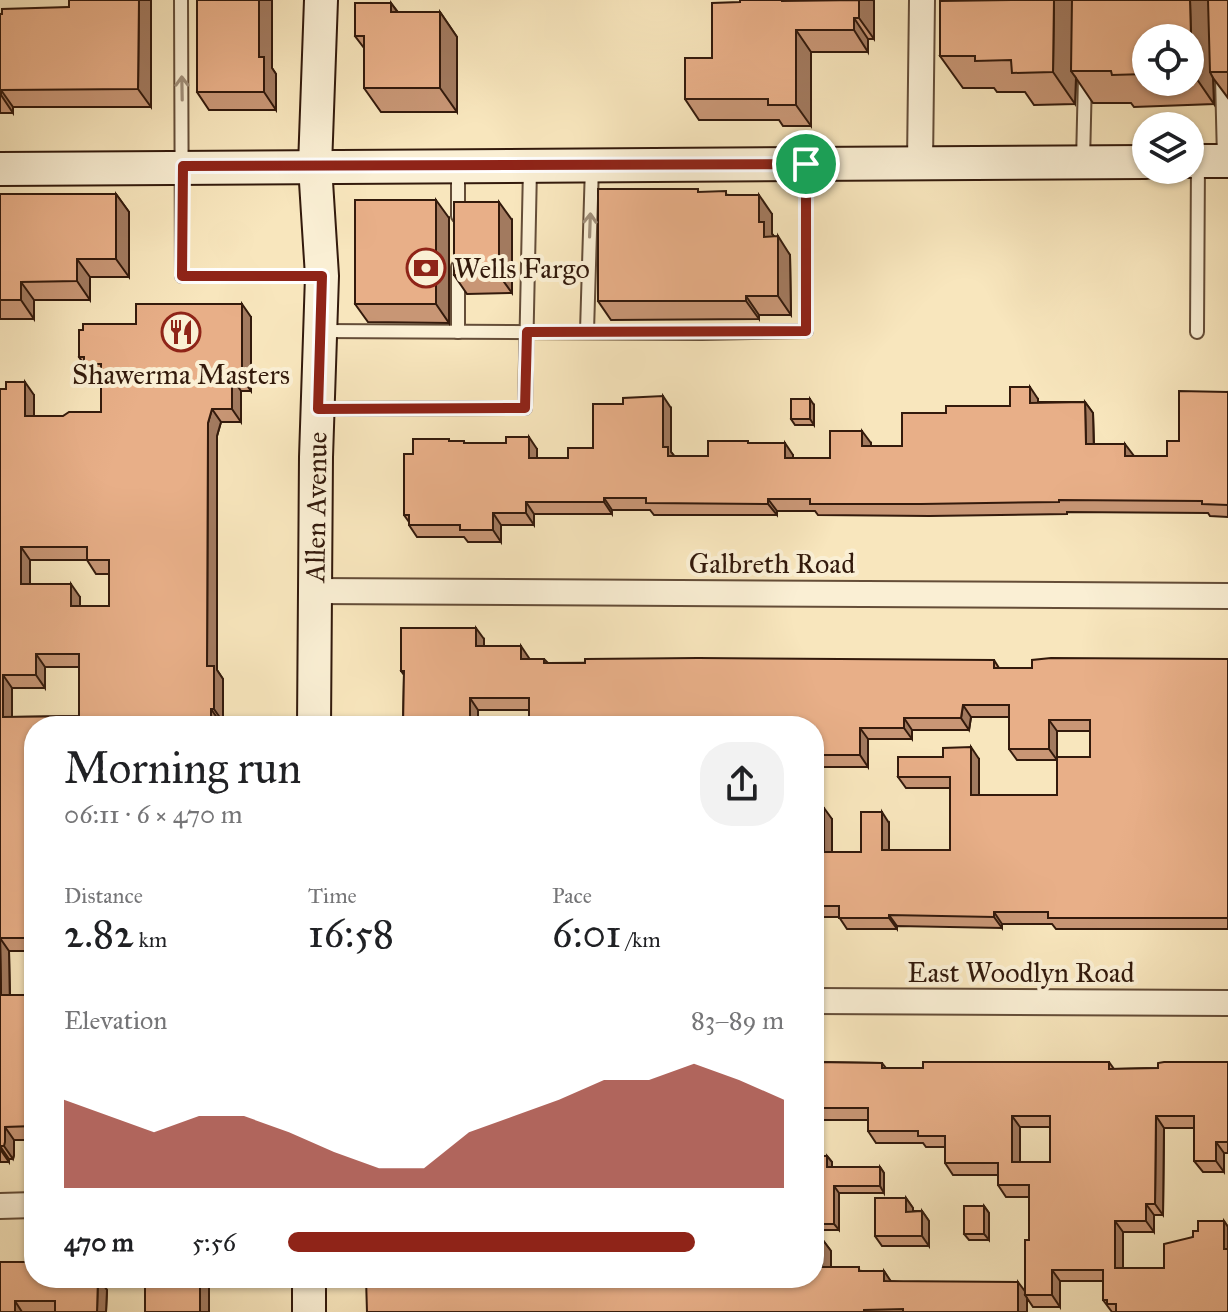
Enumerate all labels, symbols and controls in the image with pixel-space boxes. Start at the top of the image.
map controls [1132,24,1204,184]
button: locate [1132,24,1204,96]
one-way arrow [174,75,190,102]
button: layers [1132,112,1204,184]
pin [772,130,840,198]
icon: arrive [784,142,828,186]
one-way arrow [582,212,598,239]
bank icon: Wells Fargo [405,247,447,289]
place label: Wells Fargo [454,251,590,286]
restaurant icon: Shawerma Masters [160,311,202,353]
place label: Shawerma Masters [72,357,290,392]
street label: Allen Avenue [297,431,335,584]
street label: Galbreth Road [689,546,855,581]
text: Morning run [64,741,301,795]
button: share [700,742,784,826]
text: 06:11 · 6 × 470 m [64,798,243,830]
text: Distance [64,882,143,909]
text: Time [308,882,357,909]
text: Pace [552,882,592,909]
text: 2.82 [64,909,134,958]
text: 16:58 [308,909,394,958]
text: 6:01 [552,909,621,958]
text: km [134,926,167,953]
text: /km [621,926,661,953]
street label: East Woodlyn Road [907,955,1135,990]
text: Elevation [64,1004,167,1036]
text: 83–89 m [691,1004,784,1036]
text: 470 m [64,1226,134,1258]
text: 5:56 [192,1226,236,1258]

